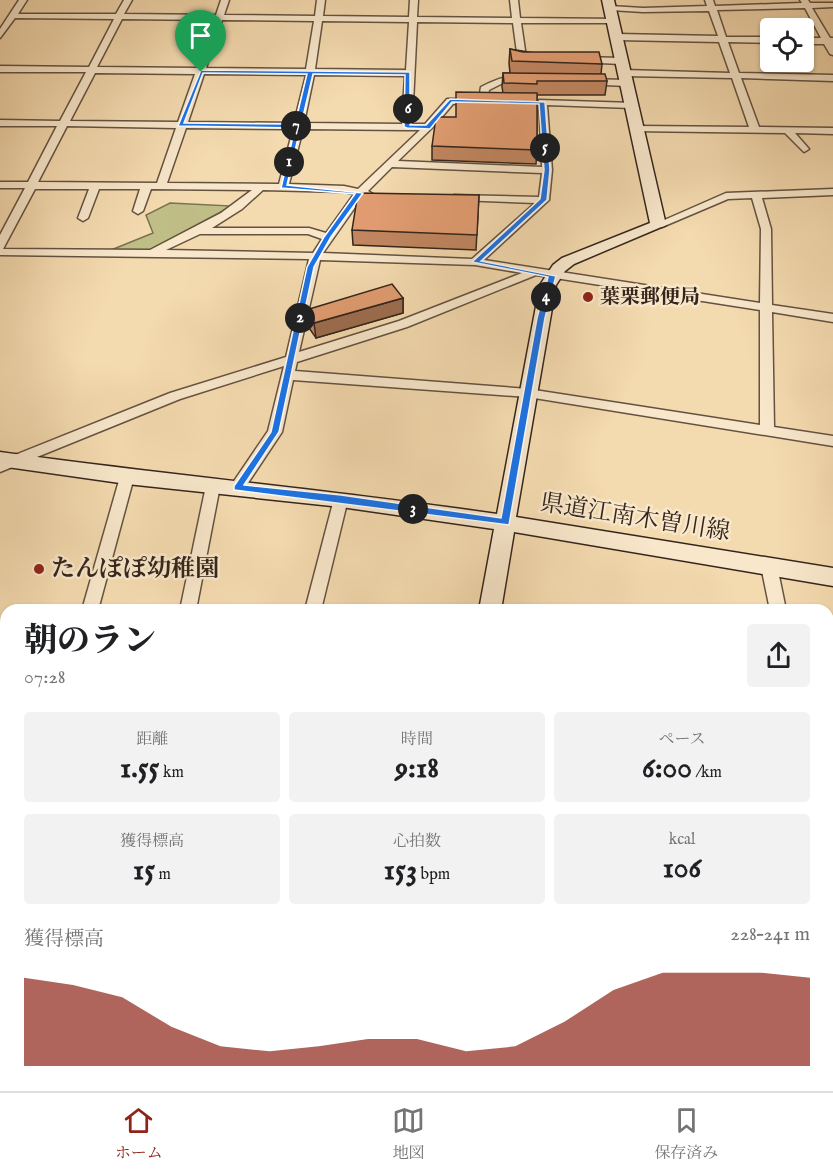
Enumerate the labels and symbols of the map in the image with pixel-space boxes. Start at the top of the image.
pin [175,10,226,72]
pin: 6 [393,94,423,124]
pin: 7 [281,111,311,141]
pin: 5 [530,133,560,163]
pin: 1 [274,147,304,177]
pin: 4 [531,282,561,312]
place label: 葉栗郵便局 [600,285,700,310]
marker: 葉栗郵便局 [581,290,595,304]
pin: 2 [285,303,315,333]
street label: 県道江南木曽川線 [538,488,732,548]
pin: 3 [398,494,428,524]
place label: たんぽぽ幼稚園 [51,554,219,585]
marker: たんぽぽ幼稚園 [32,562,46,576]

